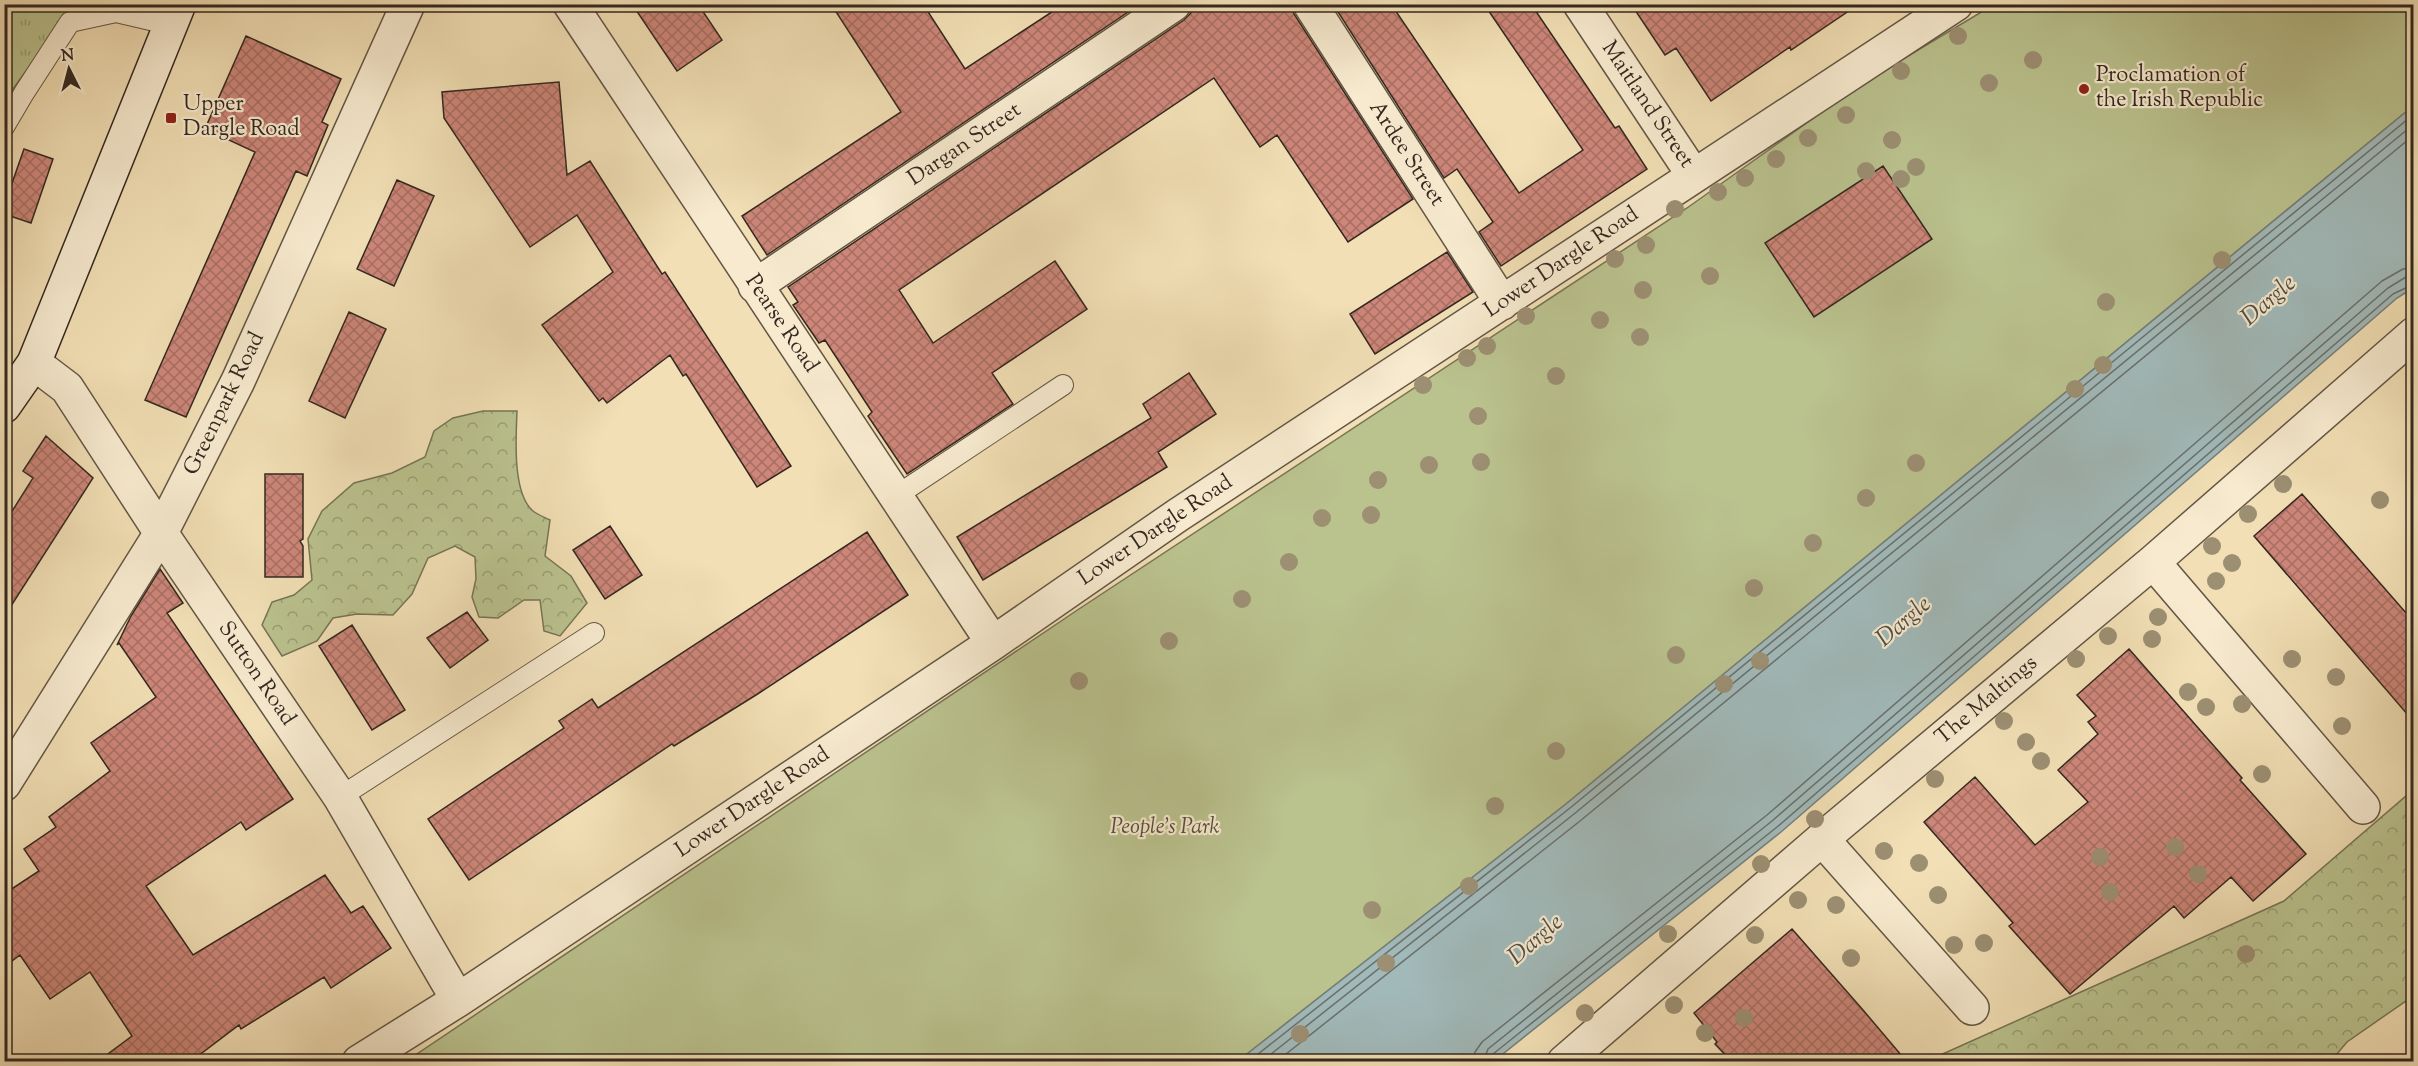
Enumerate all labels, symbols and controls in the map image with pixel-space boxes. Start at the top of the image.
street label: Maitland Street [1593,35,1702,175]
north arrow [39,39,99,99]
text: N [60,44,75,69]
place label: Proclamation of the Irish Republic [2096,60,2263,117]
marker: Proclamation of the Irish Republic [2077,82,2091,96]
place label: Upper Dargle Road [183,89,300,146]
street label: Dargan Street [902,95,1029,195]
street label: Ardee Street [1360,95,1452,213]
marker: Upper Dargle Road [164,111,178,125]
street label: Lower Dargle Road [1478,199,1646,327]
water label: Dargle [2234,267,2304,335]
street label: Pearse Road [736,268,826,380]
street label: Greenpark Road [176,327,274,481]
street label: Lower Dargle Road [1072,467,1240,595]
water label: Dargle [1869,588,1939,656]
street label: Sutton Road [209,615,303,733]
street label: The Maltings [1929,648,2045,754]
street label: Lower Dargle Road [669,739,837,867]
park label: People's Park [1111,812,1219,844]
water label: Dargle [1501,906,1571,974]

